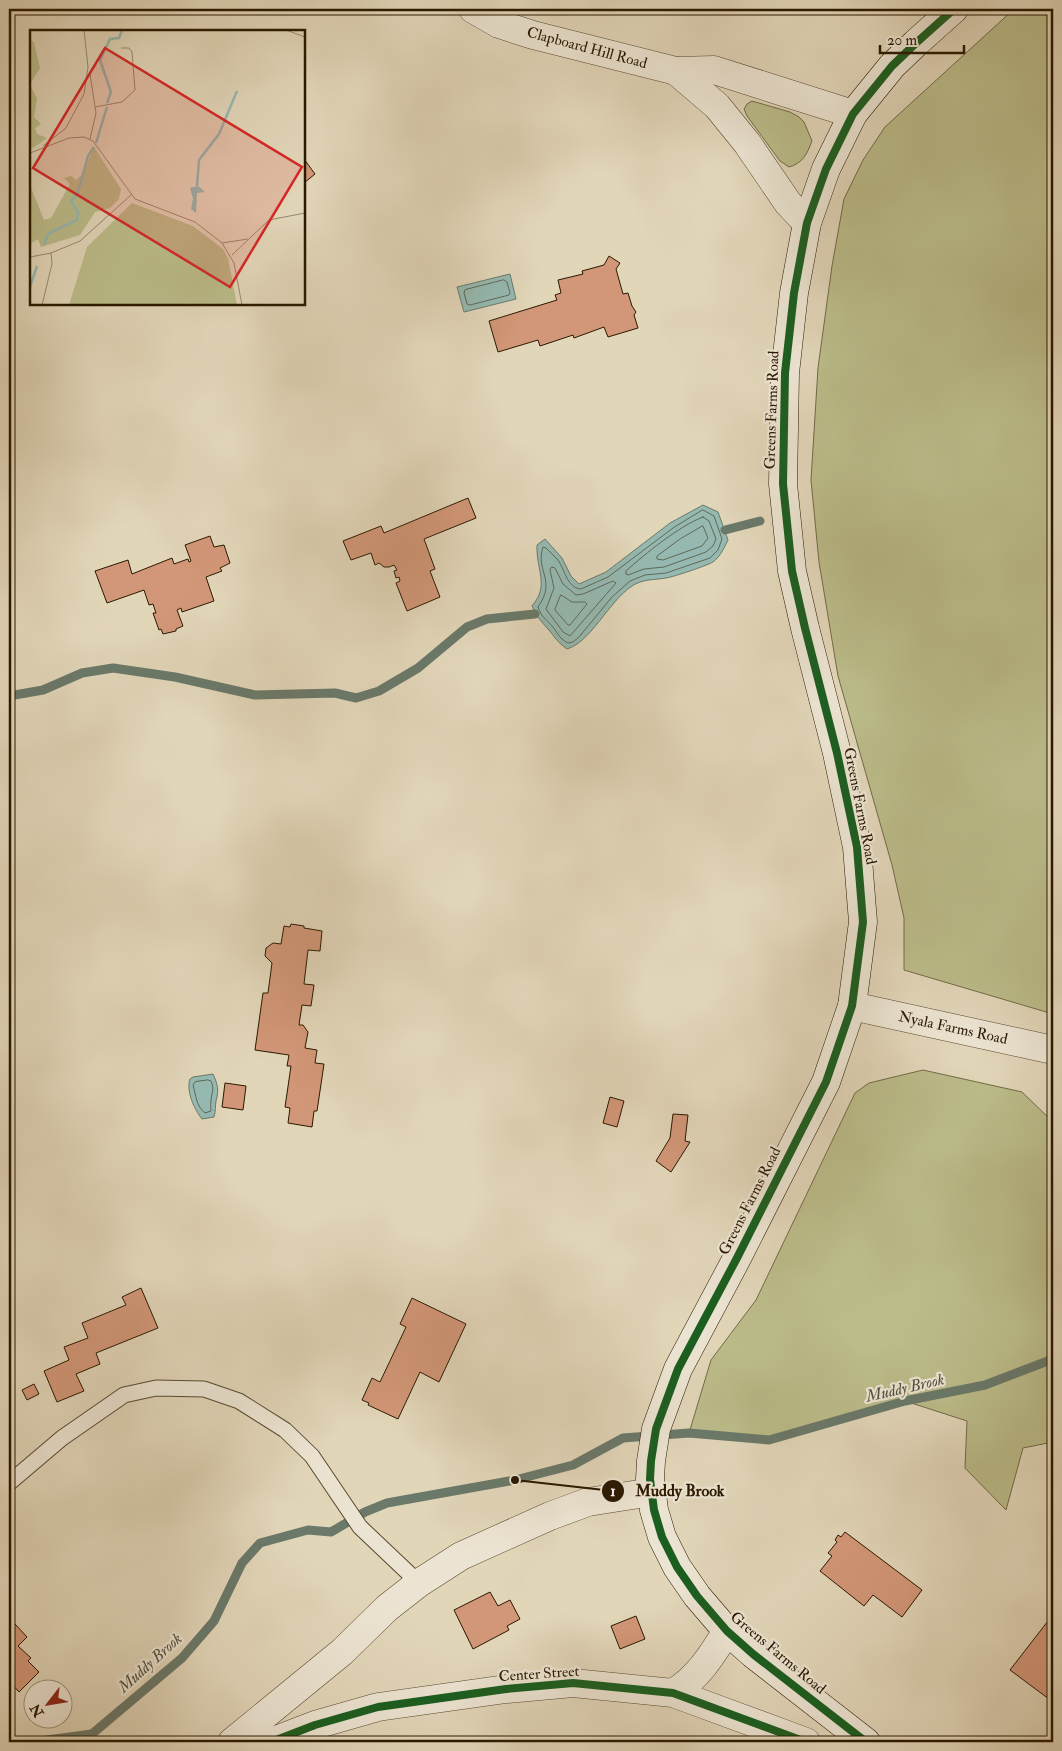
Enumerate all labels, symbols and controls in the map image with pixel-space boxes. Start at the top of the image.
scale bar [880,22,963,54]
street label: Clapboard Hill Road [524,23,650,74]
inset map [30,30,305,305]
text: 20 m [887,31,917,50]
street label: Greens Farms Road [760,350,784,470]
street label: Greens Farms Road [839,746,881,867]
street label: Nyala Farms Road [897,1007,1010,1049]
street label: Greens Farms Road [715,1143,786,1258]
water label: Muddy Brook [863,1369,946,1407]
callout: Muddy Brook [601,1475,735,1506]
text: Muddy Brook [635,1481,725,1502]
text: 1 [610,1482,616,1501]
street label: Greens Farms Road [726,1608,830,1699]
water label: Muddy Brook [113,1629,187,1698]
street label: Center Street [498,1662,580,1686]
north arrow [22,1678,72,1728]
text: N [27,1700,48,1721]

